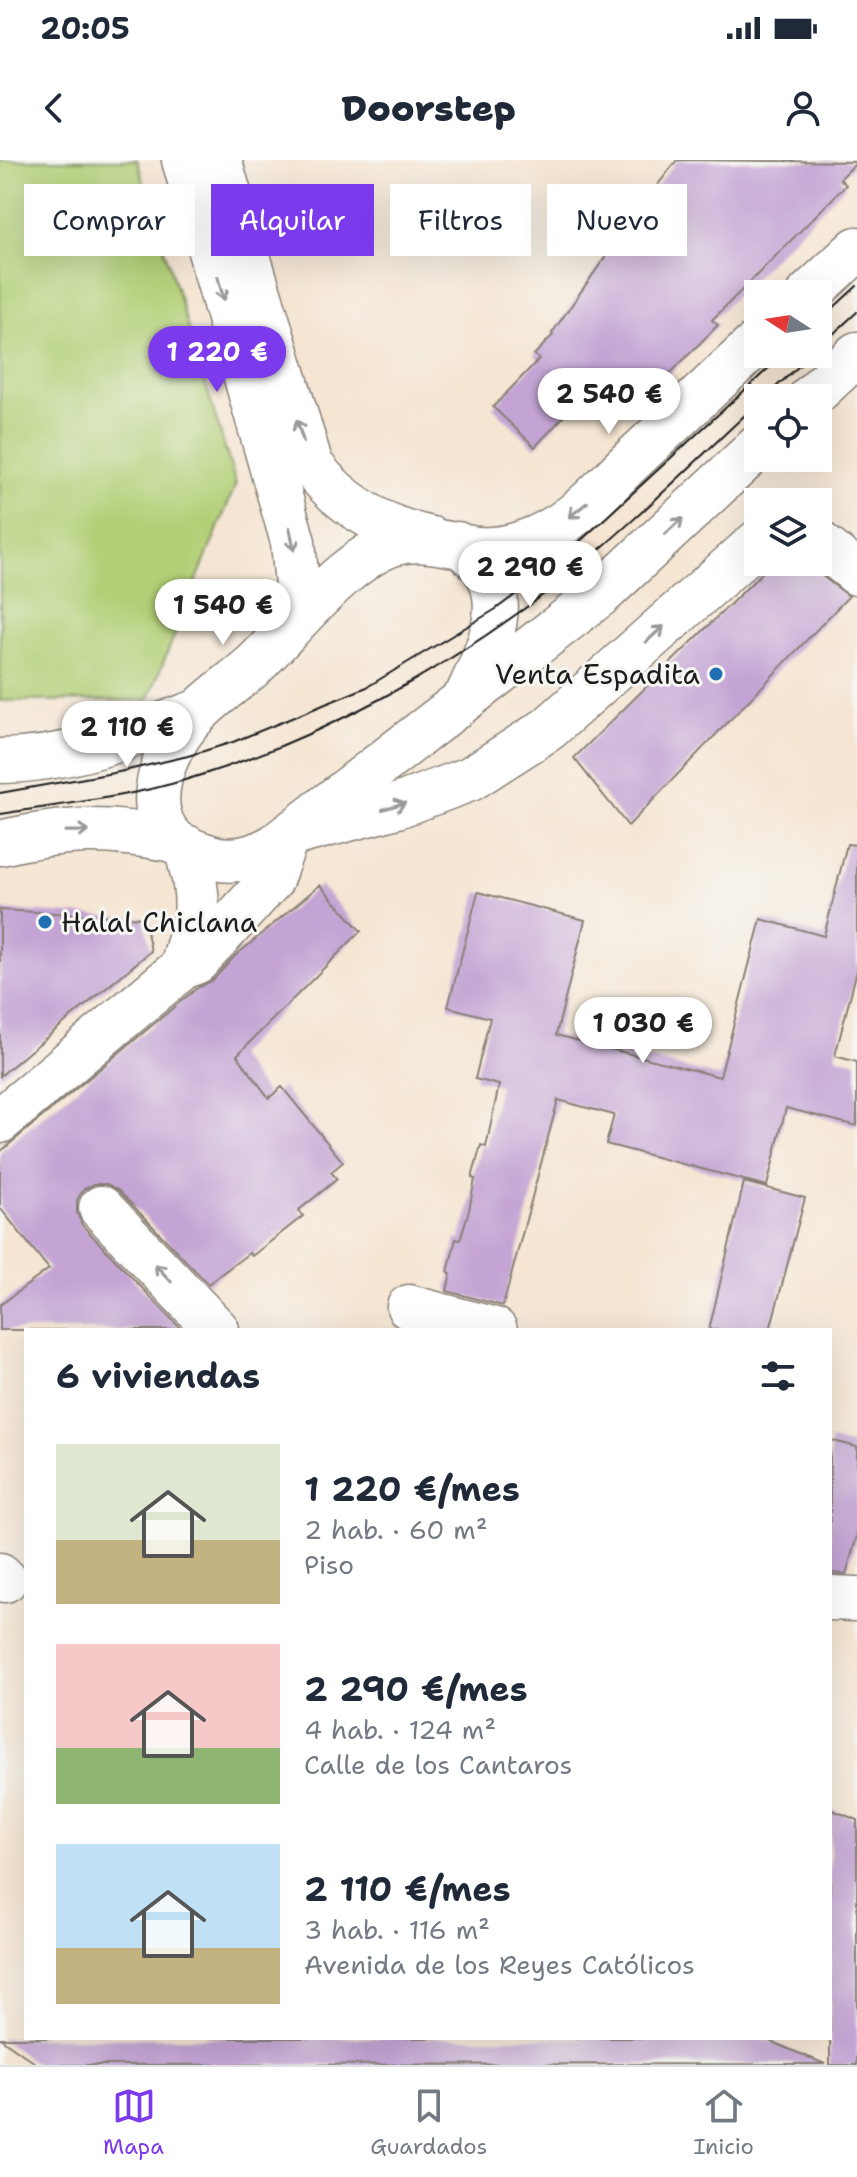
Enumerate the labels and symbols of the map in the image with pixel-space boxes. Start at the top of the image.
one-way arrow [214,275,229,301]
north arrow [744,280,832,368]
pin: 1 220 € [143,326,291,394]
pin: 2 540 € [535,368,683,436]
one-way arrow [292,419,307,444]
one-way arrow [568,501,589,519]
one-way arrow [663,517,683,535]
one-way arrow [285,526,300,551]
pin: 2 290 € [456,541,604,609]
pin: 1 540 € [149,579,297,647]
one-way arrow [644,626,664,644]
place label: Venta Espadita [495,655,700,693]
marker: Venta Espadita [707,665,725,683]
pin: 2 110 € [53,701,201,769]
one-way arrow [380,798,406,813]
one-way arrow [63,823,90,838]
place label: Halal Chiclana [61,903,257,941]
marker: Halal Chiclana [36,913,54,931]
pin: 1 030 € [569,997,717,1065]
one-way arrow [154,1264,173,1283]

